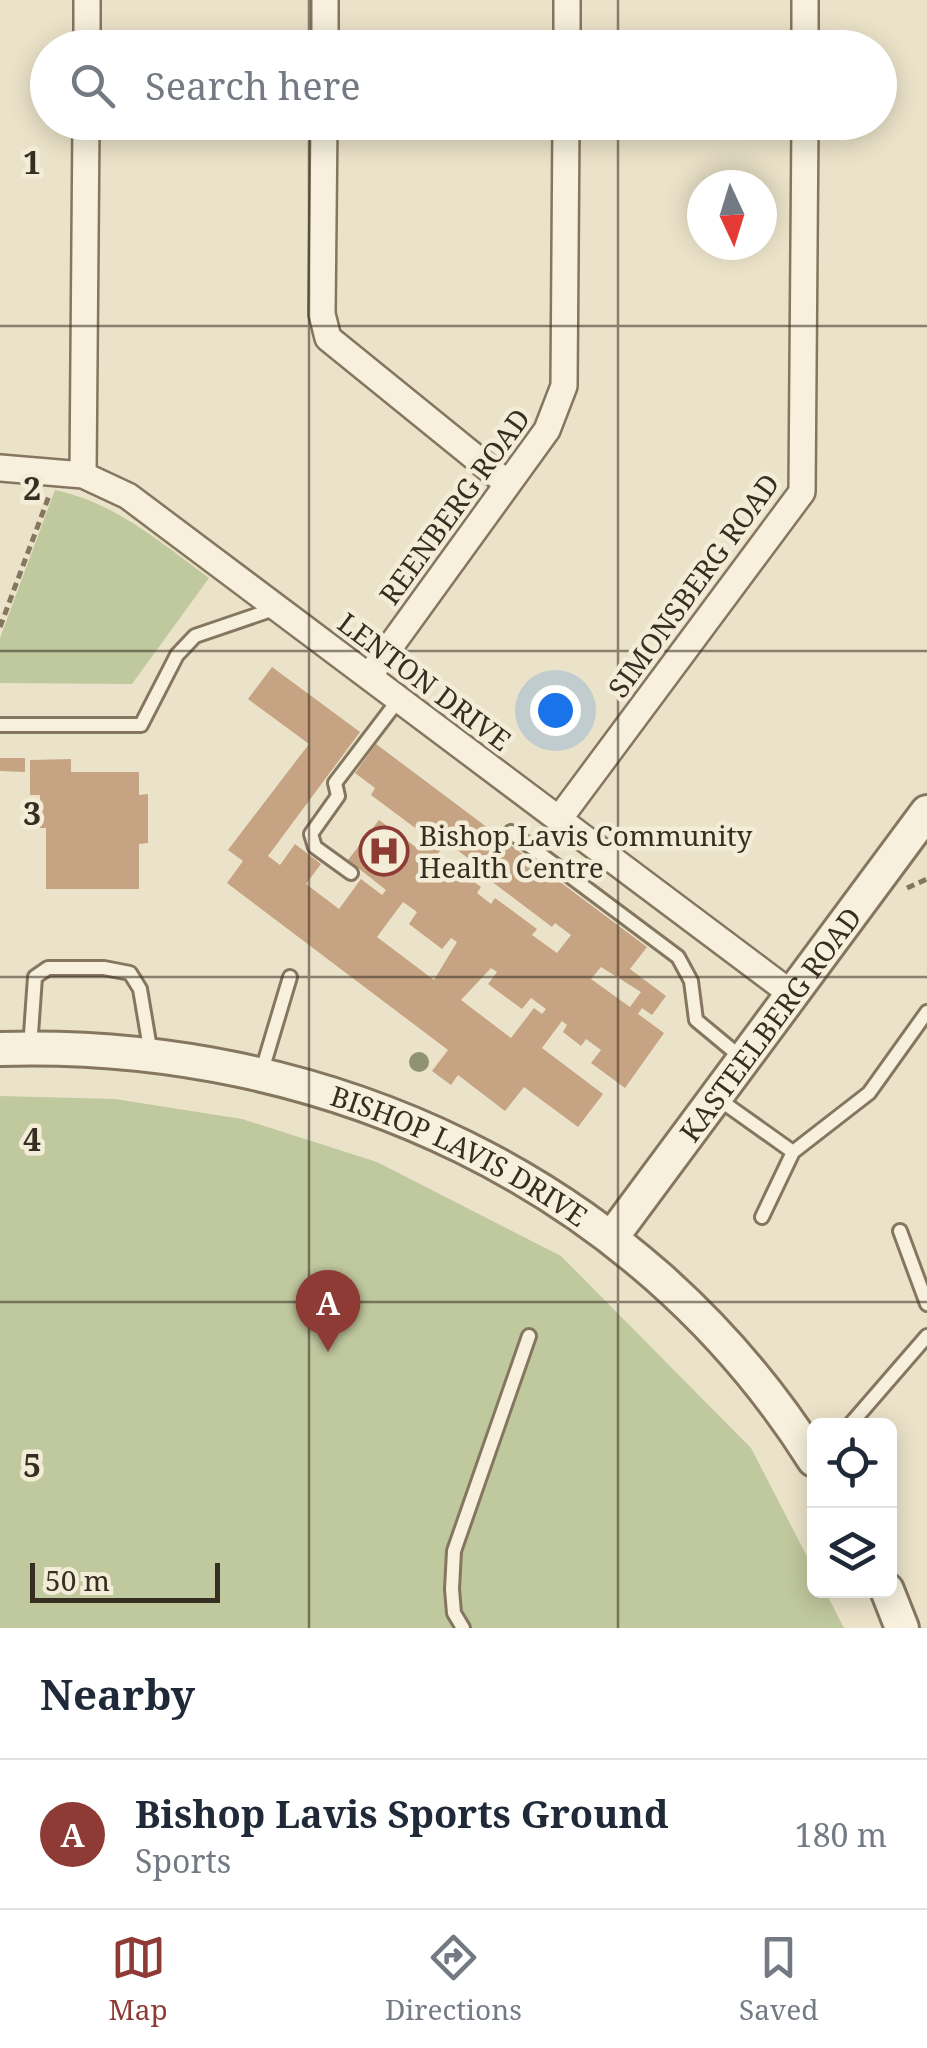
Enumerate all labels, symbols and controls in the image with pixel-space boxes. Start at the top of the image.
search box [30,30,897,140]
icon: search [65,58,120,113]
text: Search here [145,59,361,111]
text: 1 [23,140,41,183]
north arrow [687,170,777,260]
street label: REENBERG ROAD [370,400,538,612]
street label: SIMONSBERG ROAD [599,465,787,705]
text: 2 [23,466,41,509]
street label: LENTON DRIVE [331,603,519,759]
your location [530,685,581,736]
text: 3 [23,791,41,834]
place label: Bishop Lavis Community Health Centre [419,816,753,886]
hospital icon: Bishop Lavis Community Health Centre [358,825,410,877]
street label: KASTEELBERG ROAD [670,899,869,1149]
street label: BISHOP LAVIS DRIVE [326,1076,596,1235]
text: 4 [23,1117,41,1160]
pin: A [296,1270,360,1352]
map controls [807,1418,897,1598]
button: locate [807,1418,897,1508]
text: 5 [23,1443,41,1486]
button: layers [807,1508,897,1598]
scale bar [30,1558,220,1602]
text: 50 m [45,1561,110,1599]
text: Nearby [40,1665,195,1722]
text: Bishop Lavis Sports Ground [135,1787,669,1839]
text: A [60,1813,85,1856]
text: 180 m [795,1813,887,1856]
text: Sports [135,1839,231,1882]
tab: Map [109,1930,168,2028]
tab: Directions [385,1930,522,2028]
tab: Saved [739,1930,818,2028]

